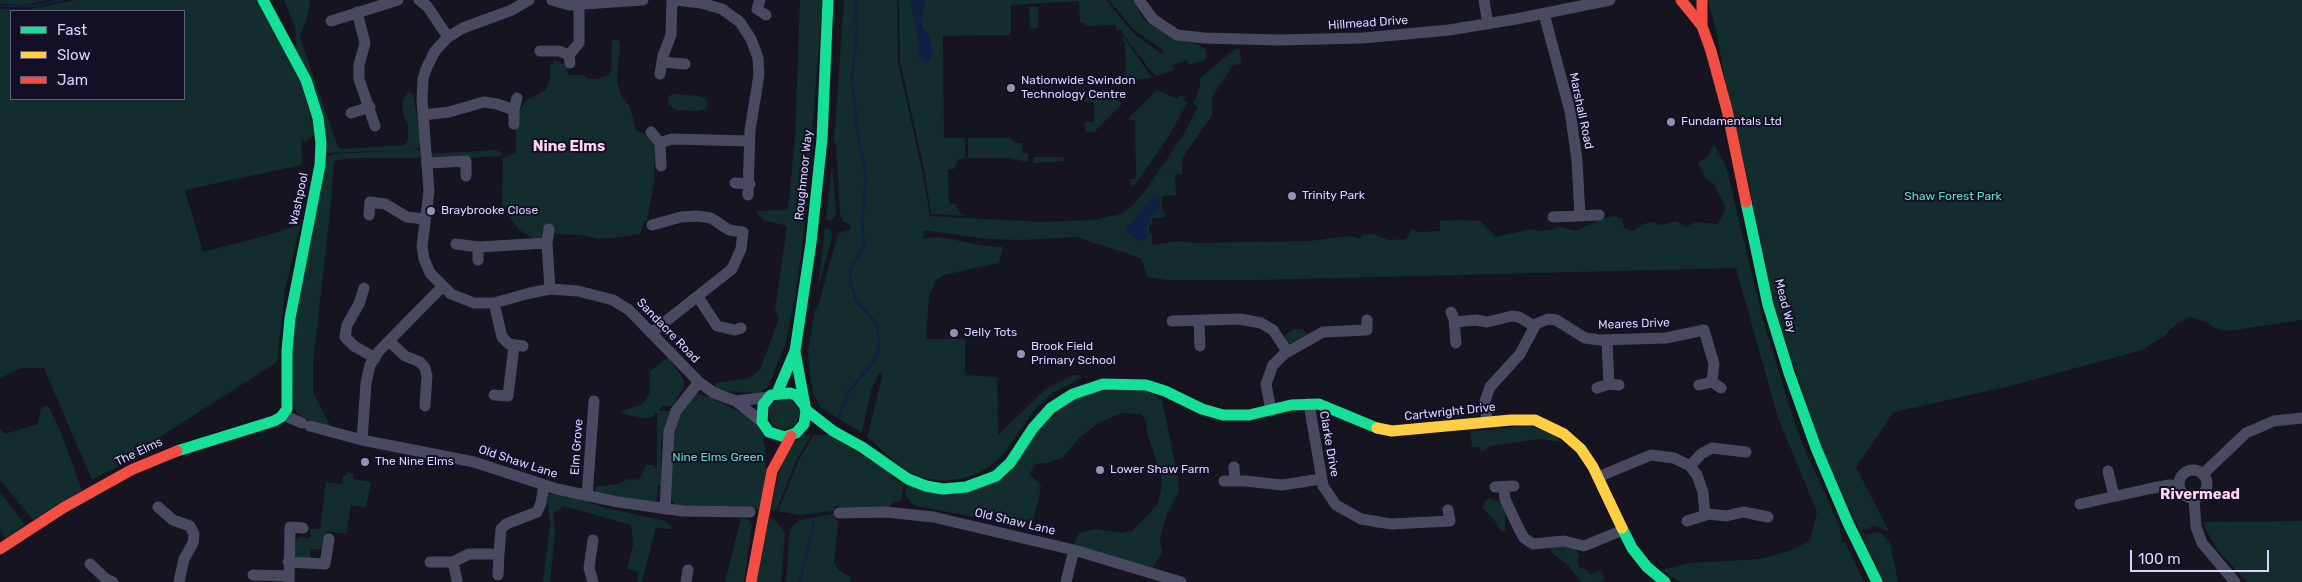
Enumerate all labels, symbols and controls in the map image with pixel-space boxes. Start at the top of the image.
legend [10,10,185,100]
street label: Hillmead Drive [1327,13,1409,33]
text: Fast [57,21,87,39]
text: Slow [57,46,90,64]
text: Jam [57,71,88,89]
street label: Marshall Road [1566,71,1596,151]
place label: Nationwide Swindon Technology Centre [1021,74,1135,102]
marker: Nationwide Swindon Technology Centre [1005,82,1017,94]
place label: Fundamentals Ltd [1681,115,1782,129]
marker: Fundamentals Ltd [1665,116,1677,128]
street label: Roughmoor Way [792,129,816,221]
district label: Nine Elms [533,138,605,156]
street label: Washpool [286,171,312,227]
place label: Trinity Park [1302,189,1365,203]
marker: Trinity Park [1286,190,1298,202]
park label: Shaw Forest Park [1904,190,2002,204]
place label: Braybrooke Close [441,204,538,218]
marker: Braybrooke Close [425,205,437,217]
street label: Mead Way [1771,277,1799,335]
street label: Sandacre Road [634,296,702,366]
street label: Meares Drive [1598,316,1670,332]
place label: Jelly Tots [964,326,1017,340]
marker: Jelly Tots [948,327,960,339]
place label: Brook Field Primary School [1031,340,1116,368]
marker: Brook Field Primary School [1015,348,1027,360]
street label: Cartwright Drive [1404,400,1496,424]
street label: Clarke Drive [1316,410,1342,478]
street label: Elm Grove [568,418,586,476]
street label: The Elms [113,435,165,469]
street label: Old Shaw Lane [477,442,559,482]
park label: Nine Elms Green [672,451,764,465]
place label: The Nine Elms [375,455,454,469]
marker: The Nine Elms [359,456,371,468]
place label: Lower Shaw Farm [1110,463,1209,477]
marker: Lower Shaw Farm [1094,464,1106,476]
district label: Rivermead [2160,486,2240,504]
street label: Old Shaw Lane [973,506,1057,538]
scale bar [2132,540,2271,572]
text: 100 m [2138,550,2180,568]

